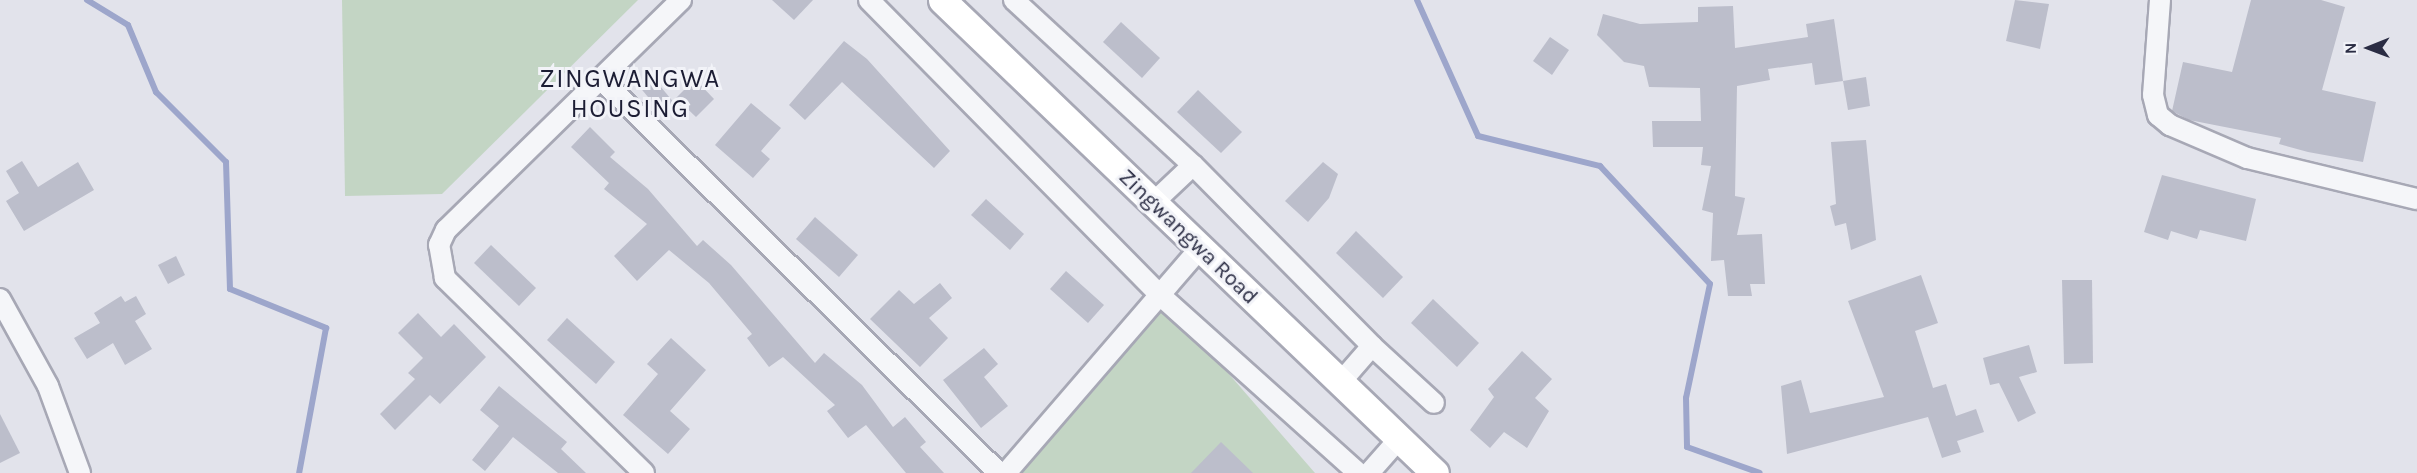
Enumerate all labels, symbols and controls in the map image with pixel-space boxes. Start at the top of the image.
north arrow [2339,18,2399,78]
text: N [2341,42,2360,54]
district label: ZINGWANGWA HOUSING [539,63,721,124]
street label: Zingwangwa Road [1113,164,1263,310]

